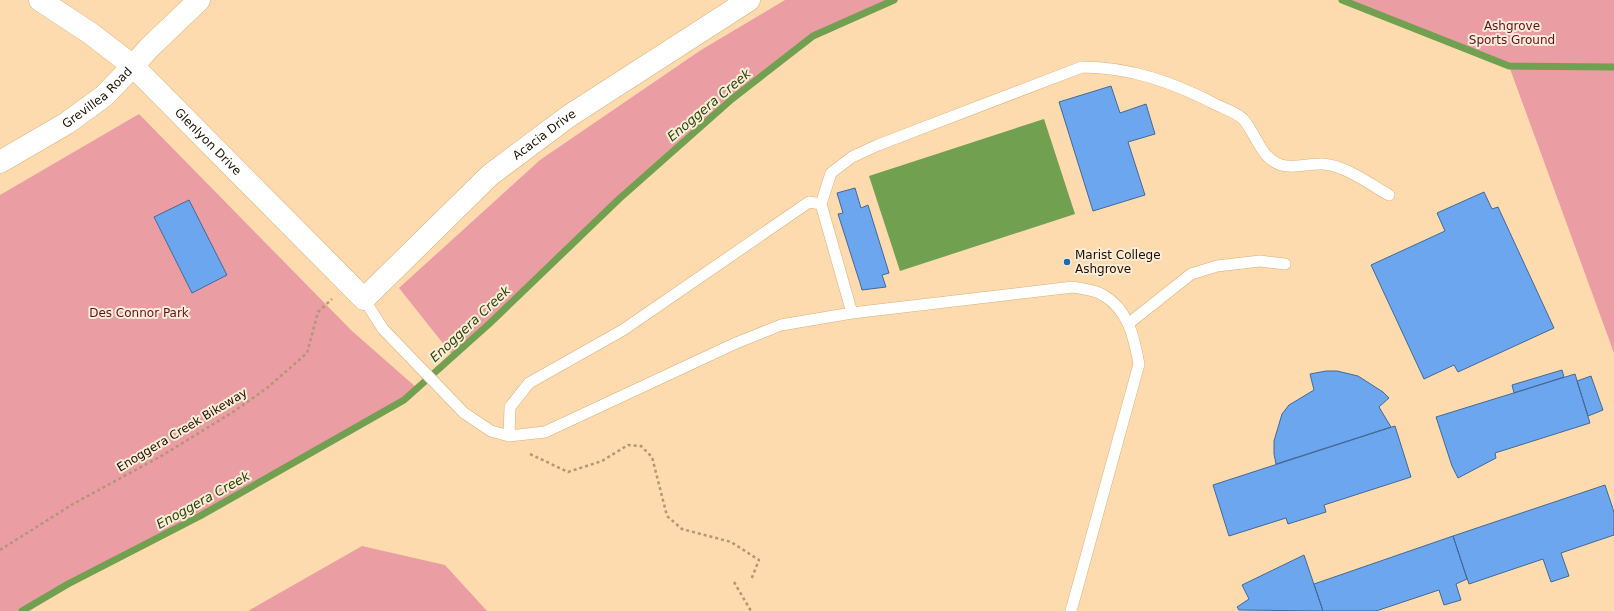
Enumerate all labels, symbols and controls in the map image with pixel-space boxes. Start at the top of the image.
park label: Ashgrove Sports Ground [1469,19,1555,47]
street label: Grevillea Road [60,64,135,131]
water label: Enoggera Creek [664,65,754,144]
street label: Glenlyon Drive [172,105,244,178]
street label: Acacia Drive [510,106,578,163]
place label: Marist College Ashgrove [1075,248,1161,276]
marker: Marist College Ashgrove [1062,257,1072,267]
water label: Enoggera Creek [427,283,514,365]
park label: Des Connor Park [89,306,189,320]
street label: Enoggera Creek Bikeway [114,385,250,475]
water label: Enoggera Creek [154,468,253,532]

